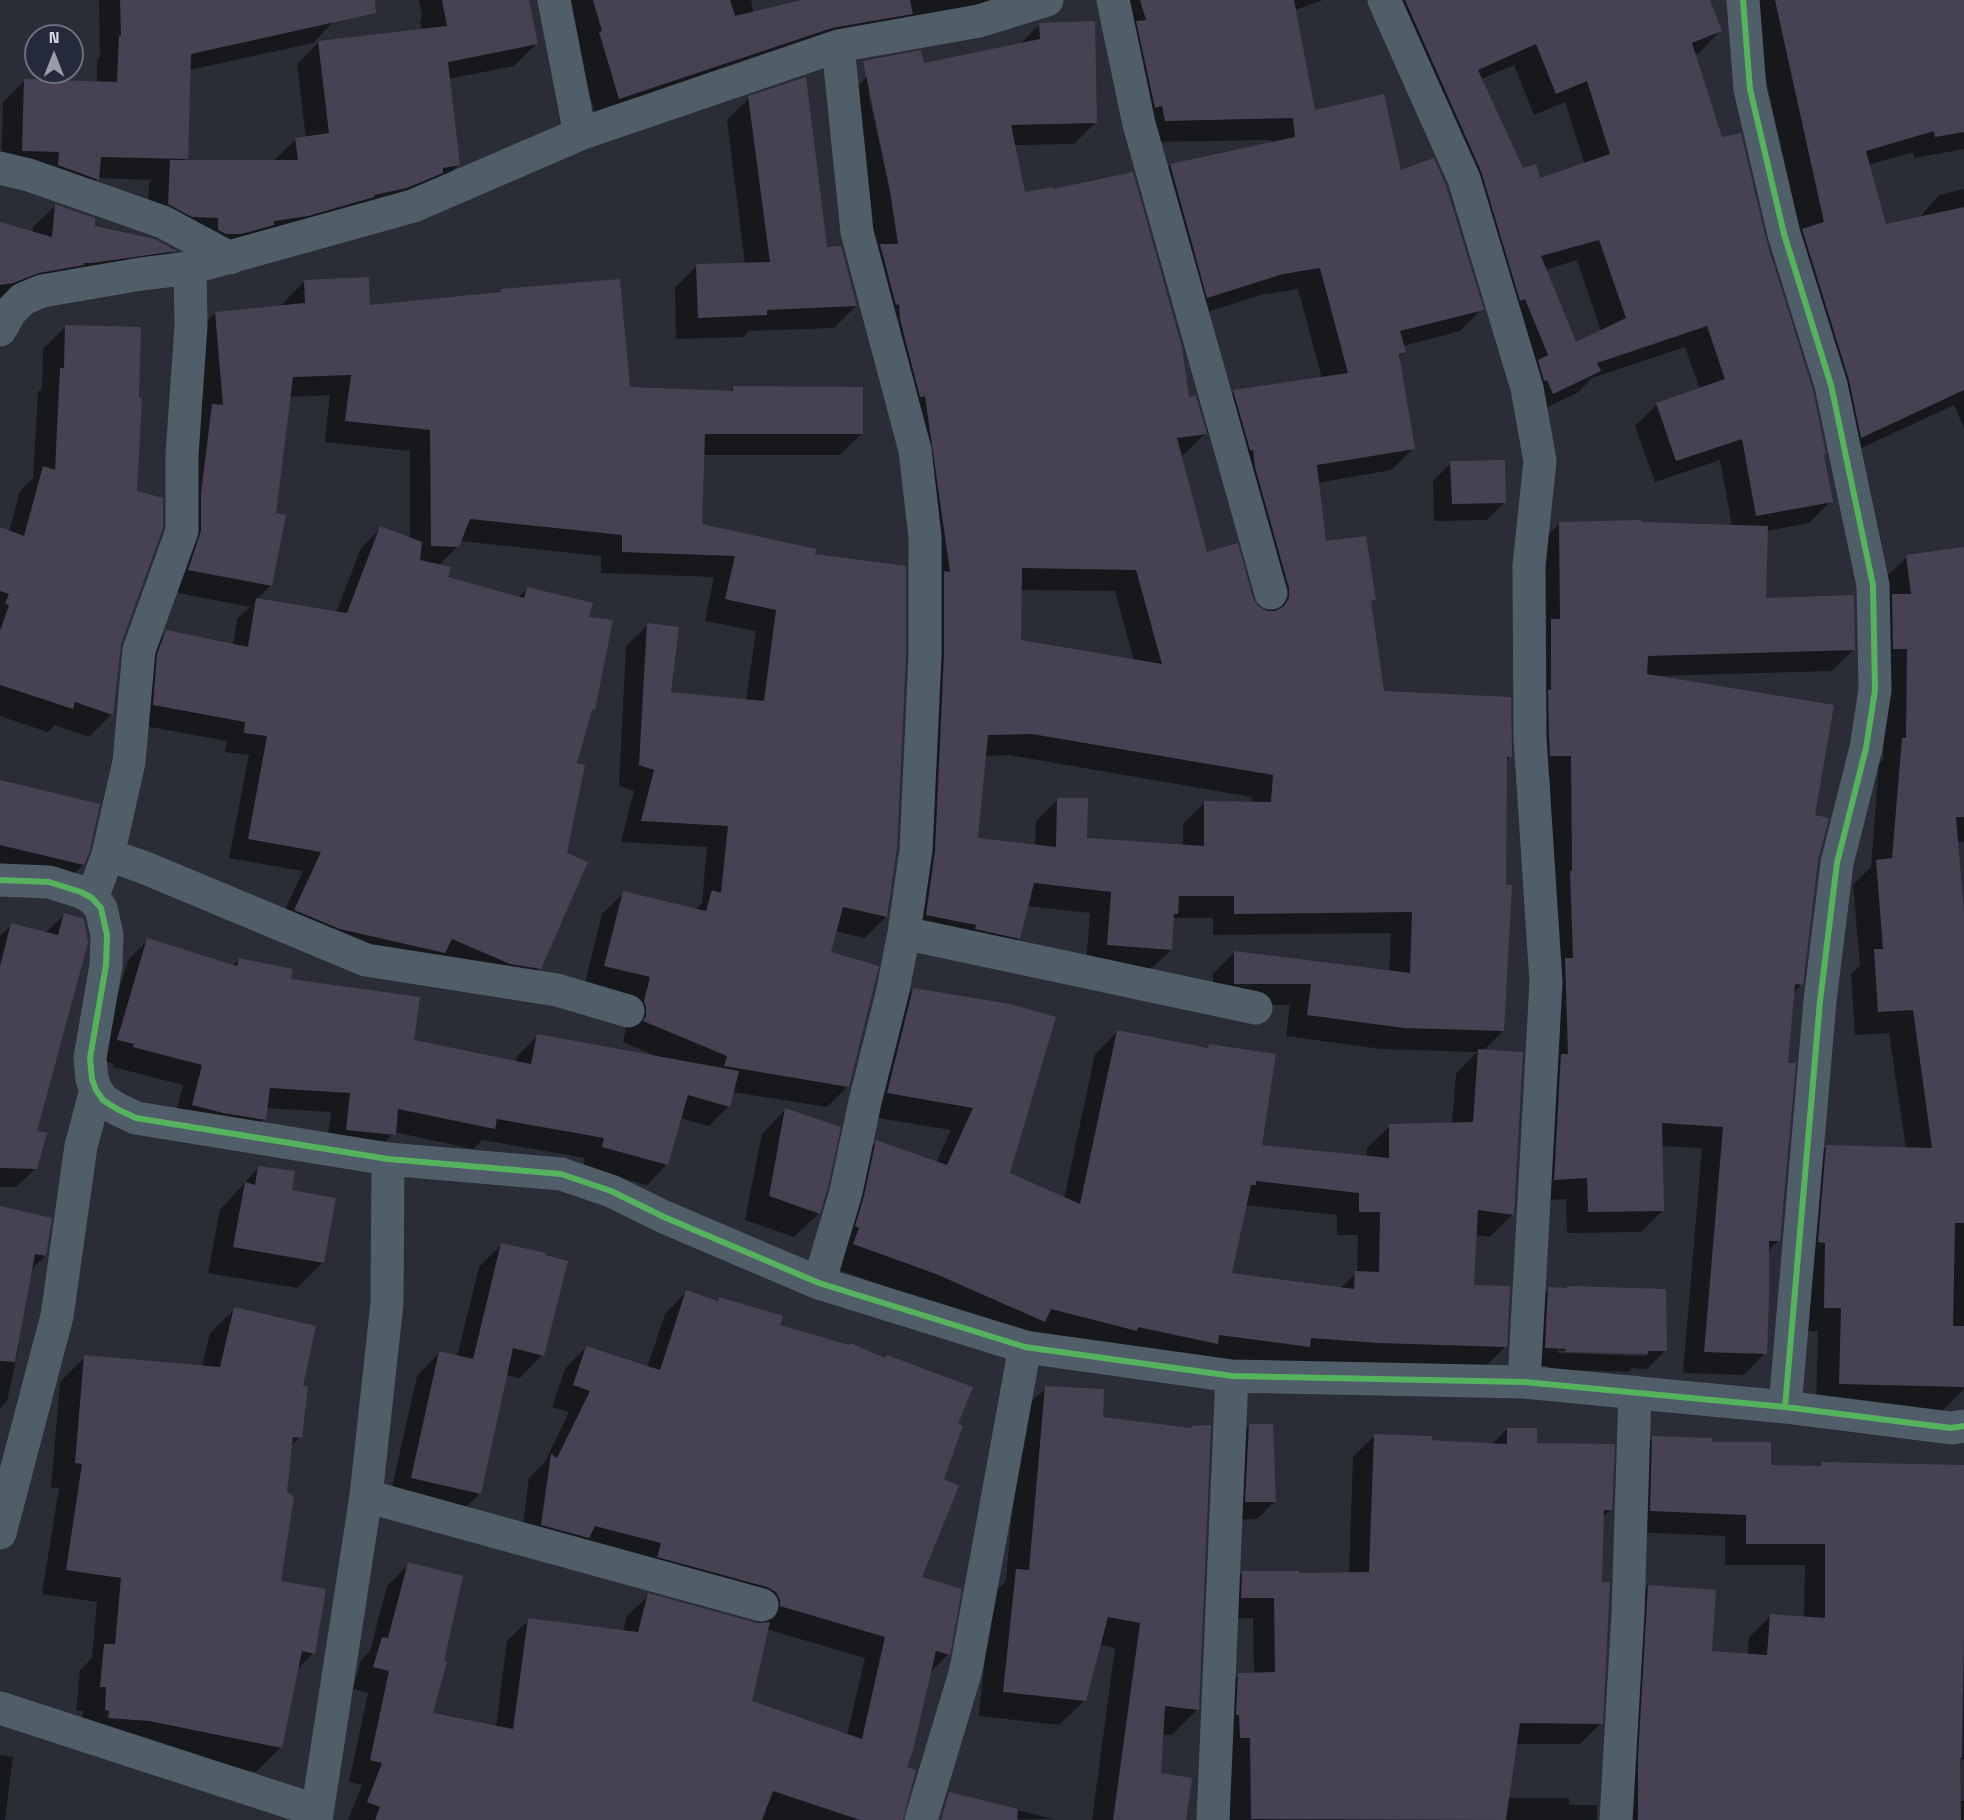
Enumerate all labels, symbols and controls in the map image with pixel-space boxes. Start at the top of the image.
north arrow [24,24,84,84]
text: N [49,27,59,48]

